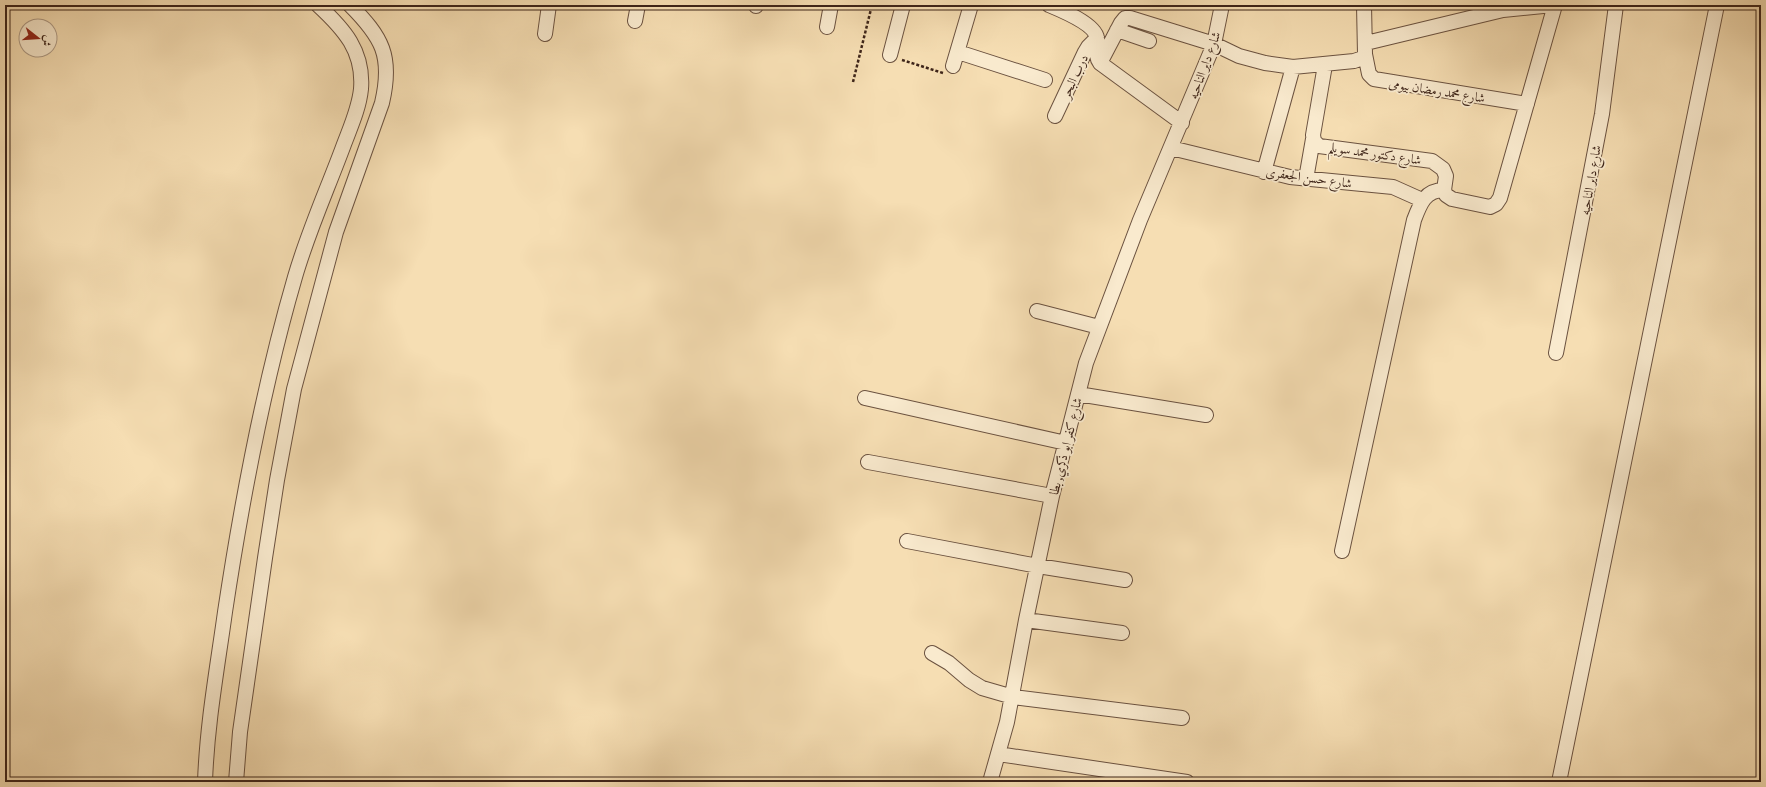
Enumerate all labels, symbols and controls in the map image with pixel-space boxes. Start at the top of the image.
north arrow [18,18,58,58]
street label: شارع داير الناحيه [1185,29,1227,102]
text: ش [39,34,55,48]
street label: درب البحر [1057,52,1092,103]
street label: شارع محمد رمضان بيومى [1387,75,1486,109]
street label: شارع دكتور محمد سويلم [1327,140,1422,173]
street label: شارع داير الناحيه [1577,144,1608,217]
street label: شارع حسن الجعفرى [1264,164,1353,195]
street label: شارع كفر ابو ذكري, بطا [1046,396,1089,497]

